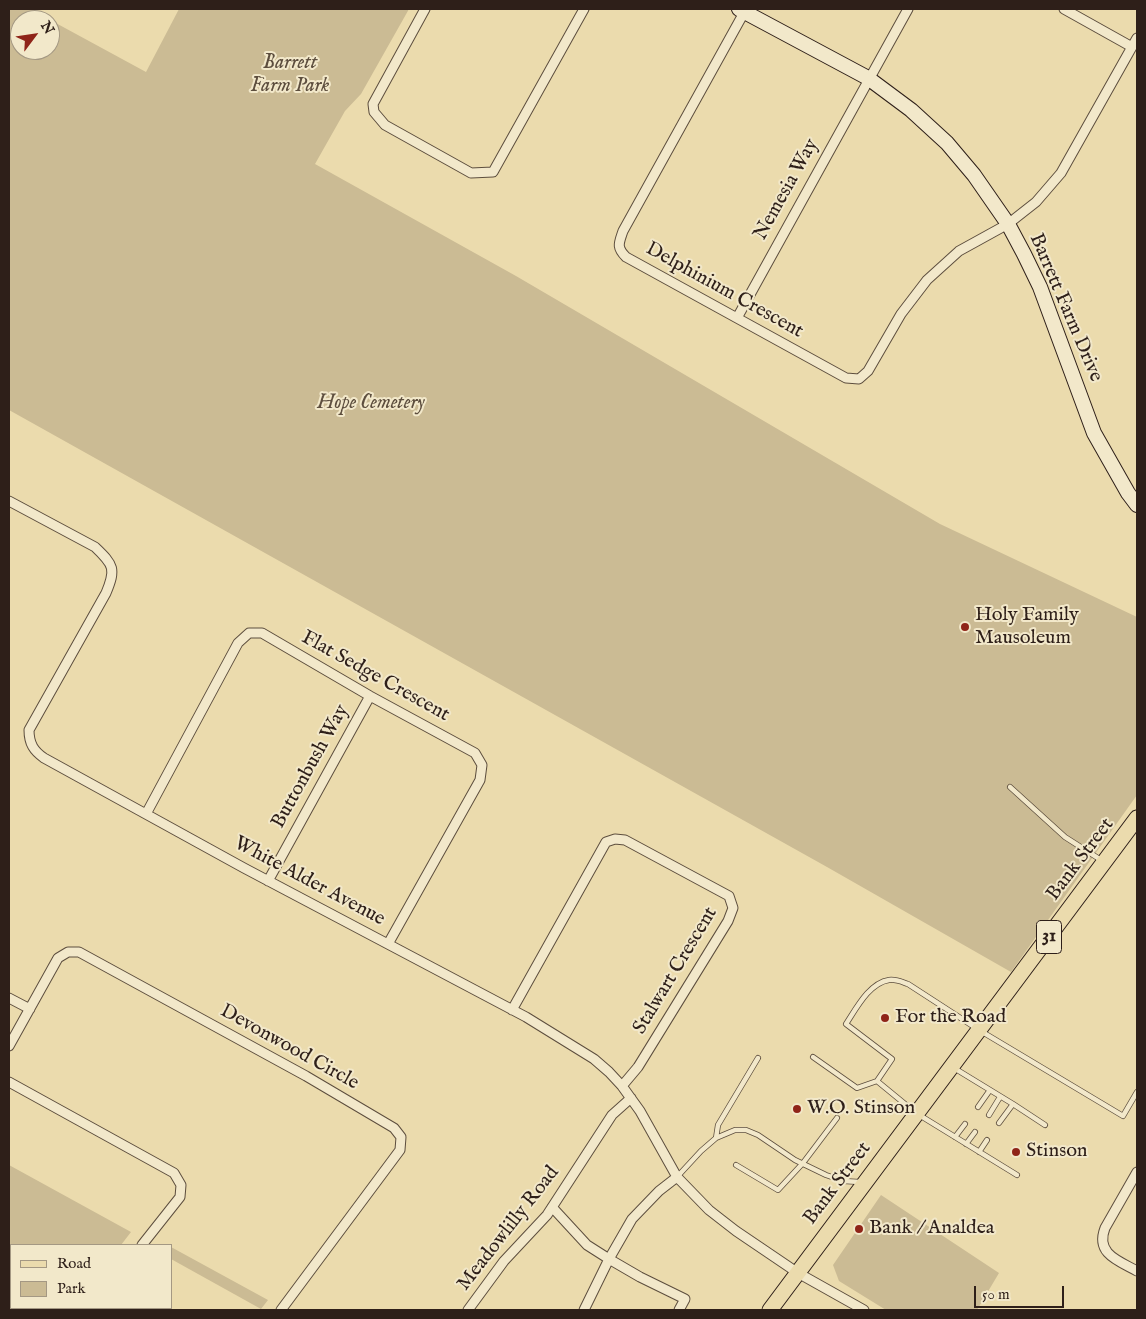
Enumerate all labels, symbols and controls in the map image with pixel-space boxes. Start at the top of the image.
north arrow [10,10,60,60]
text: N [36,18,58,38]
park label: Barrett Farm Park [251,52,329,99]
street label: Nemesia Way [749,135,825,245]
street label: Barrett Farm Drive [1023,230,1107,386]
street label: Delphinium Crescent [641,238,807,344]
park label: Hope Cemetery [317,392,425,416]
place label: Holy Family Mausoleum [975,604,1079,651]
marker: Holy Family Mausoleum [959,621,971,633]
street label: Flat Sedge Crescent [297,626,453,728]
street label: Buttonbush Way [267,701,355,833]
street label: Bank Street [1042,814,1120,906]
street label: White Alder Avenue [229,832,389,932]
street label: Stalwart Crescent [629,903,723,1039]
road number: 31 [1036,920,1062,954]
street label: Devonwood Circle [216,1000,362,1096]
place label: For the Road [895,1006,1006,1030]
marker: For the Road [879,1012,891,1024]
place label: W.O. Stinson [807,1097,915,1121]
marker: W.O. Stinson [791,1103,803,1115]
street label: Bank Street [799,1138,877,1230]
place label: Stinson [1026,1140,1088,1164]
marker: Stinson [1010,1146,1022,1158]
street label: Meadowlilly Road [453,1162,565,1296]
place label: Bank / Analdea [869,1217,994,1241]
marker: Bank / Analdea [853,1223,865,1235]
legend [10,1244,172,1309]
text: Road [57,1254,91,1273]
scale bar [976,1276,1066,1308]
text: Park [57,1279,86,1298]
text: 50 m [982,1285,1010,1304]

